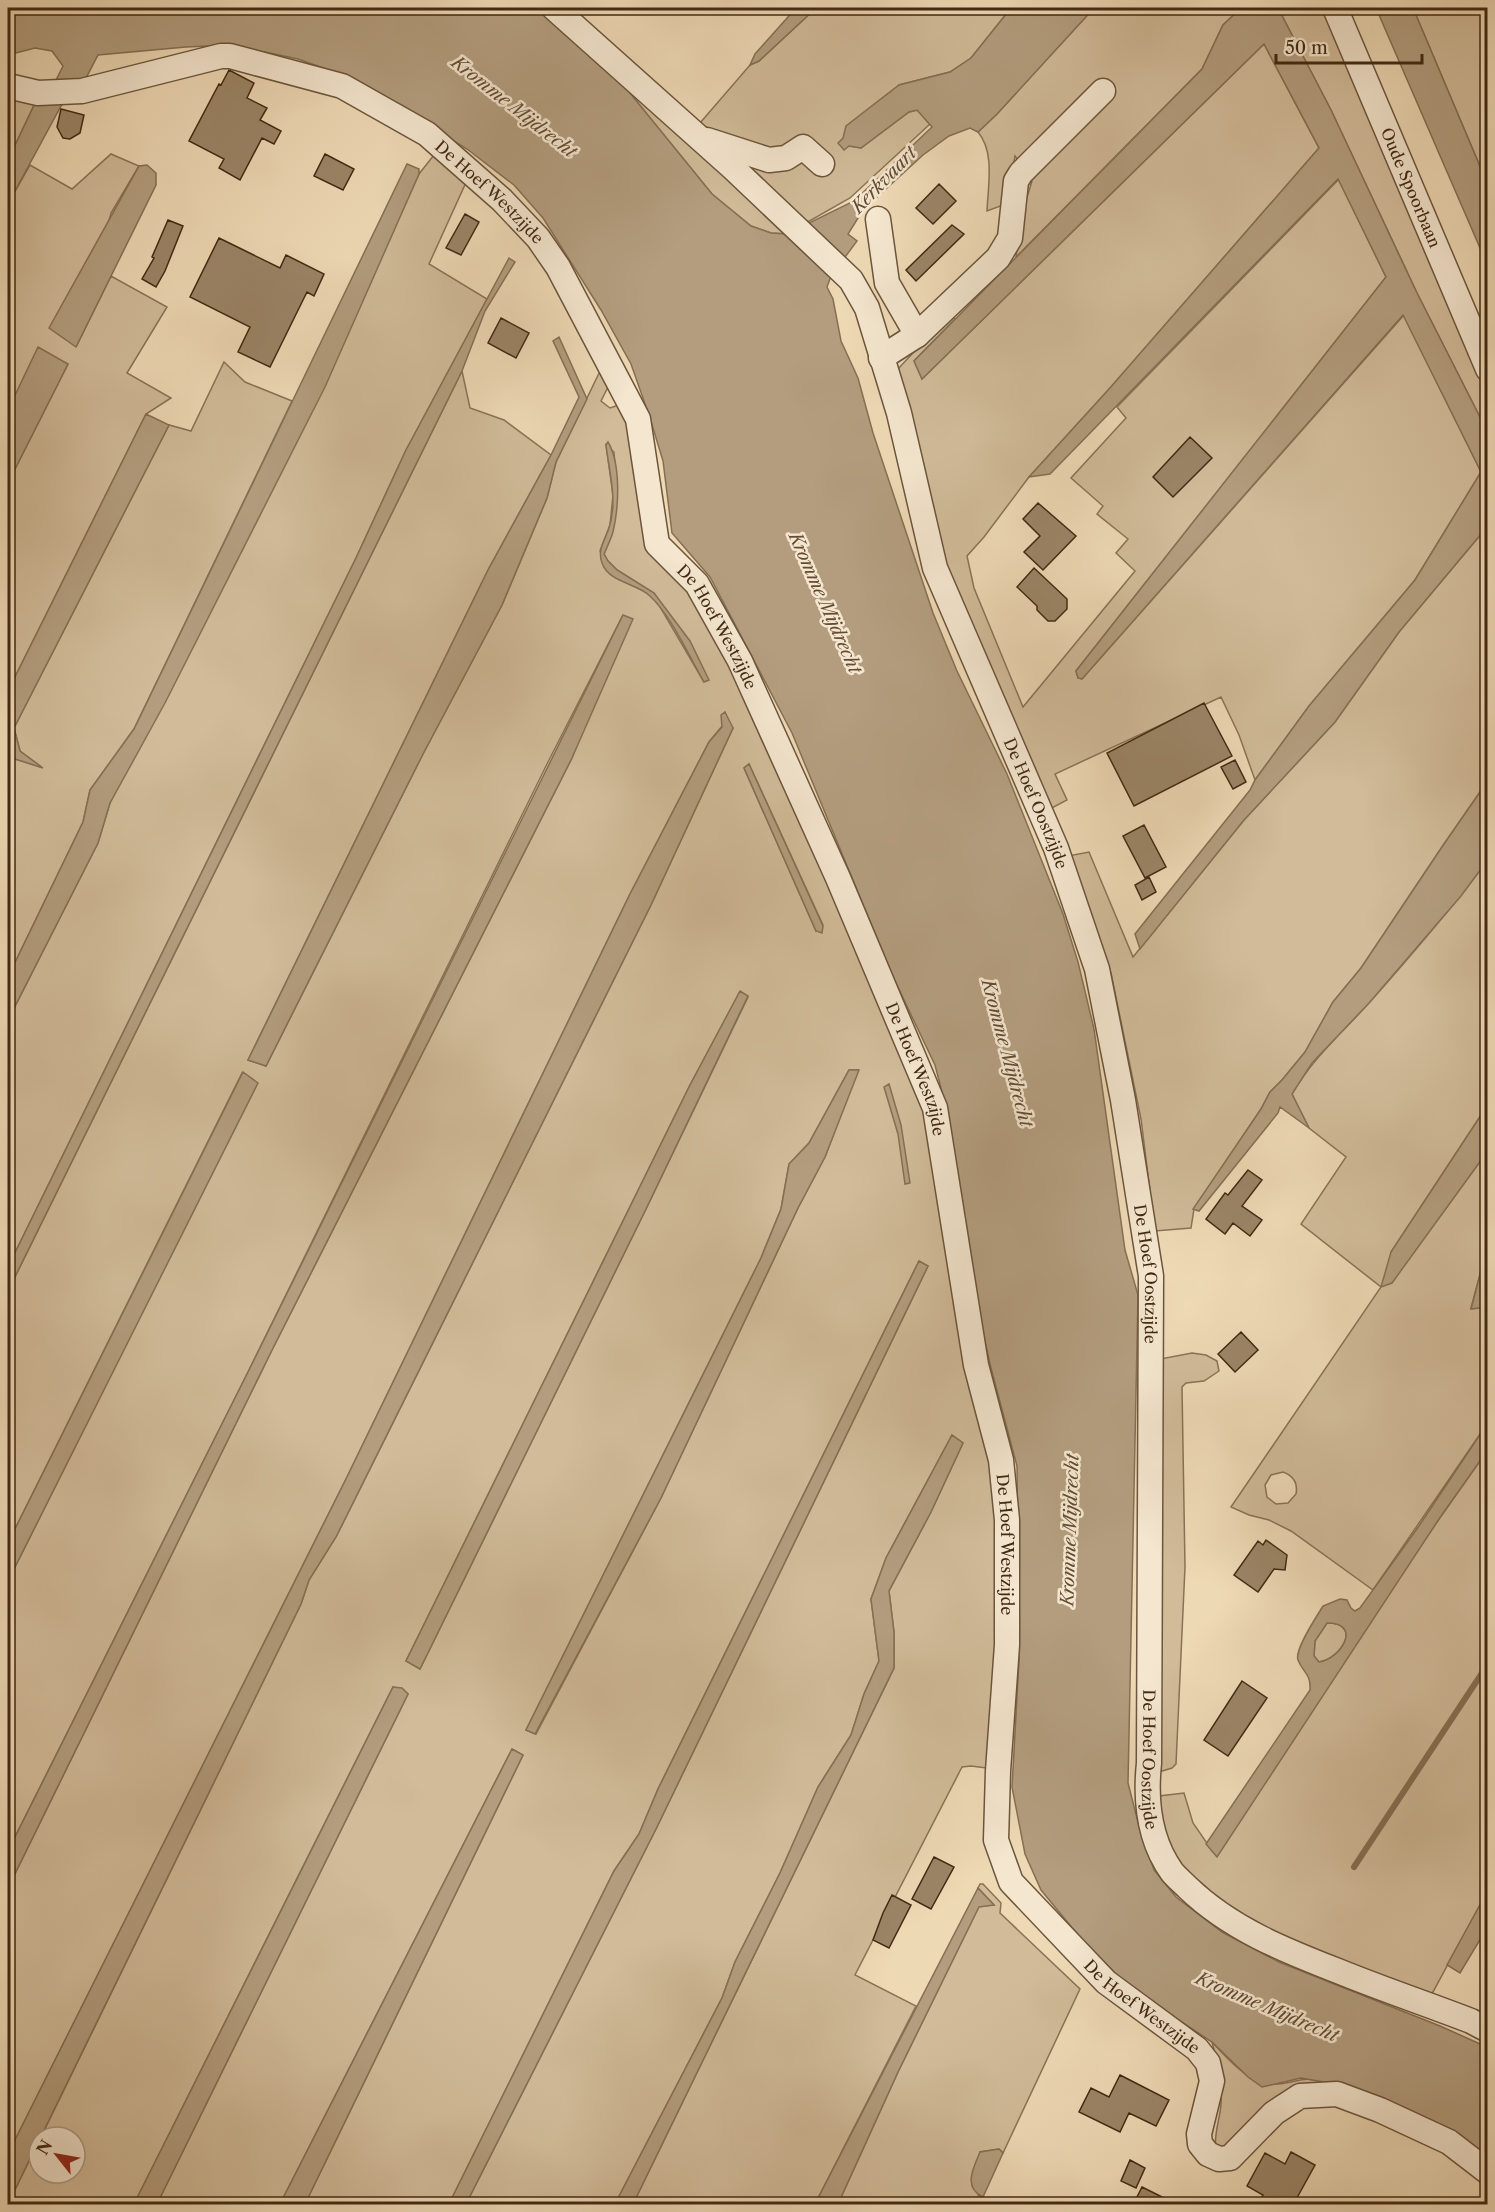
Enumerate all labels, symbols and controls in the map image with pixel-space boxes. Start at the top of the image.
scale bar [1276,27,1422,65]
text: 50 m [1285,37,1328,59]
water label: Kromme Mijdrecht [446,50,582,164]
street label: Oude Spoorbaan [1377,124,1445,251]
street label: De Hoef Westzijde [431,136,548,248]
water label: Kerkvaart [845,141,922,219]
water label: Kromme Mijdrecht [783,527,867,679]
street label: De Hoef Westzijde [673,560,761,692]
street label: De Hoef Oostzijde [1000,735,1072,871]
water label: Kromme Mijdrecht [976,975,1038,1131]
street label: De Hoef Westzijde [882,999,949,1137]
street label: De Hoef Oostzijde [1130,1203,1161,1344]
water label: Kromme Mijdrecht [1056,1452,1084,1609]
street label: De Hoef Westzijde [992,1473,1017,1615]
street label: De Hoef Oostzijde [1138,1689,1162,1831]
street label: De Hoef Westzijde [1080,1955,1204,2058]
water label: Kromme Mijdrecht [1191,1966,1343,2048]
north arrow [27,2125,87,2185]
text: N [32,2136,56,2158]

